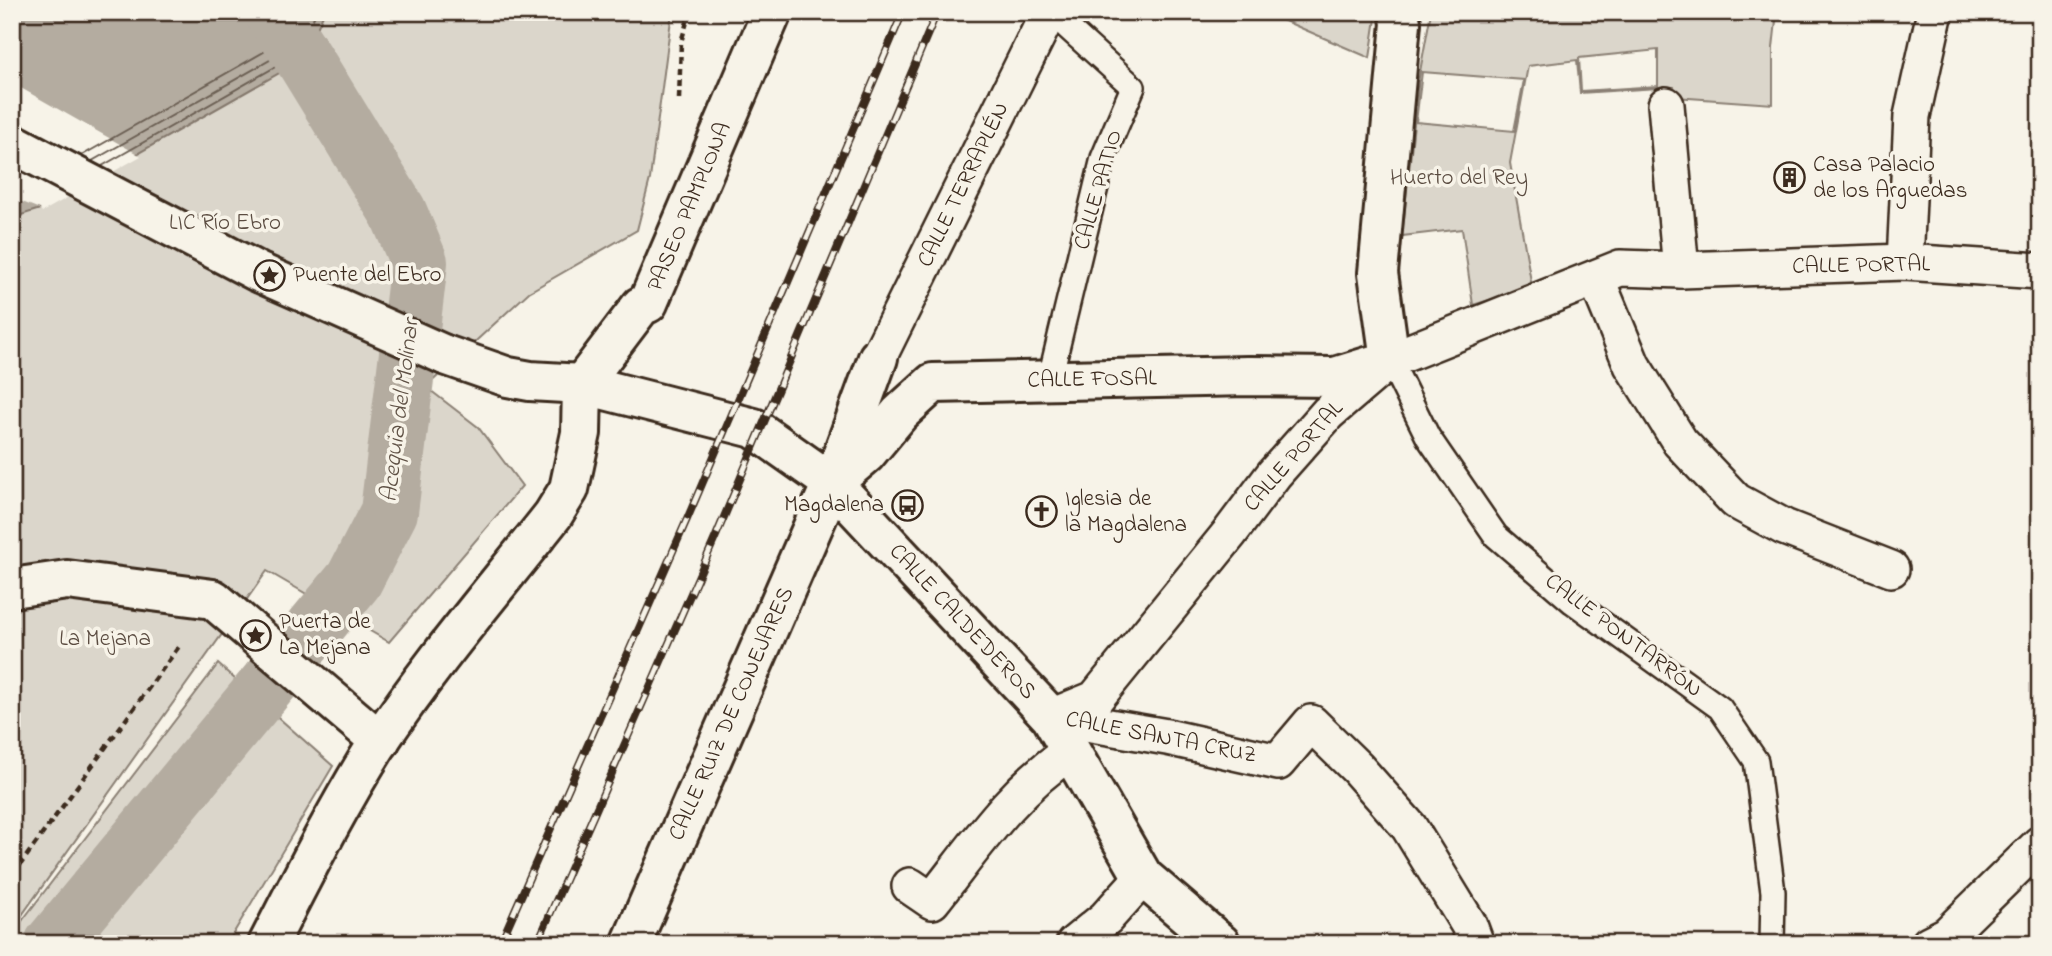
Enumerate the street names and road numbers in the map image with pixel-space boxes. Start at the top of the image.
street label: CALLE TERRAPLÉN [910,97,1018,273]
street label: PASEO PAMPLONA [639,117,741,297]
street label: CALLE PATIO [1066,126,1132,254]
street label: CALLE PORTAL [1792,248,1931,284]
street label: CALLE FOSAL [1027,362,1157,398]
street label: CALLE PORTAL [1236,394,1352,520]
street label: CALLE CALDEDEROS [881,536,1043,708]
street label: CALLE PONTARRÓN [1537,566,1709,706]
street label: CALLE RUIZ DE CONEJARES [661,582,803,846]
street label: CALLE SANTA CRUZ [1063,703,1259,773]

